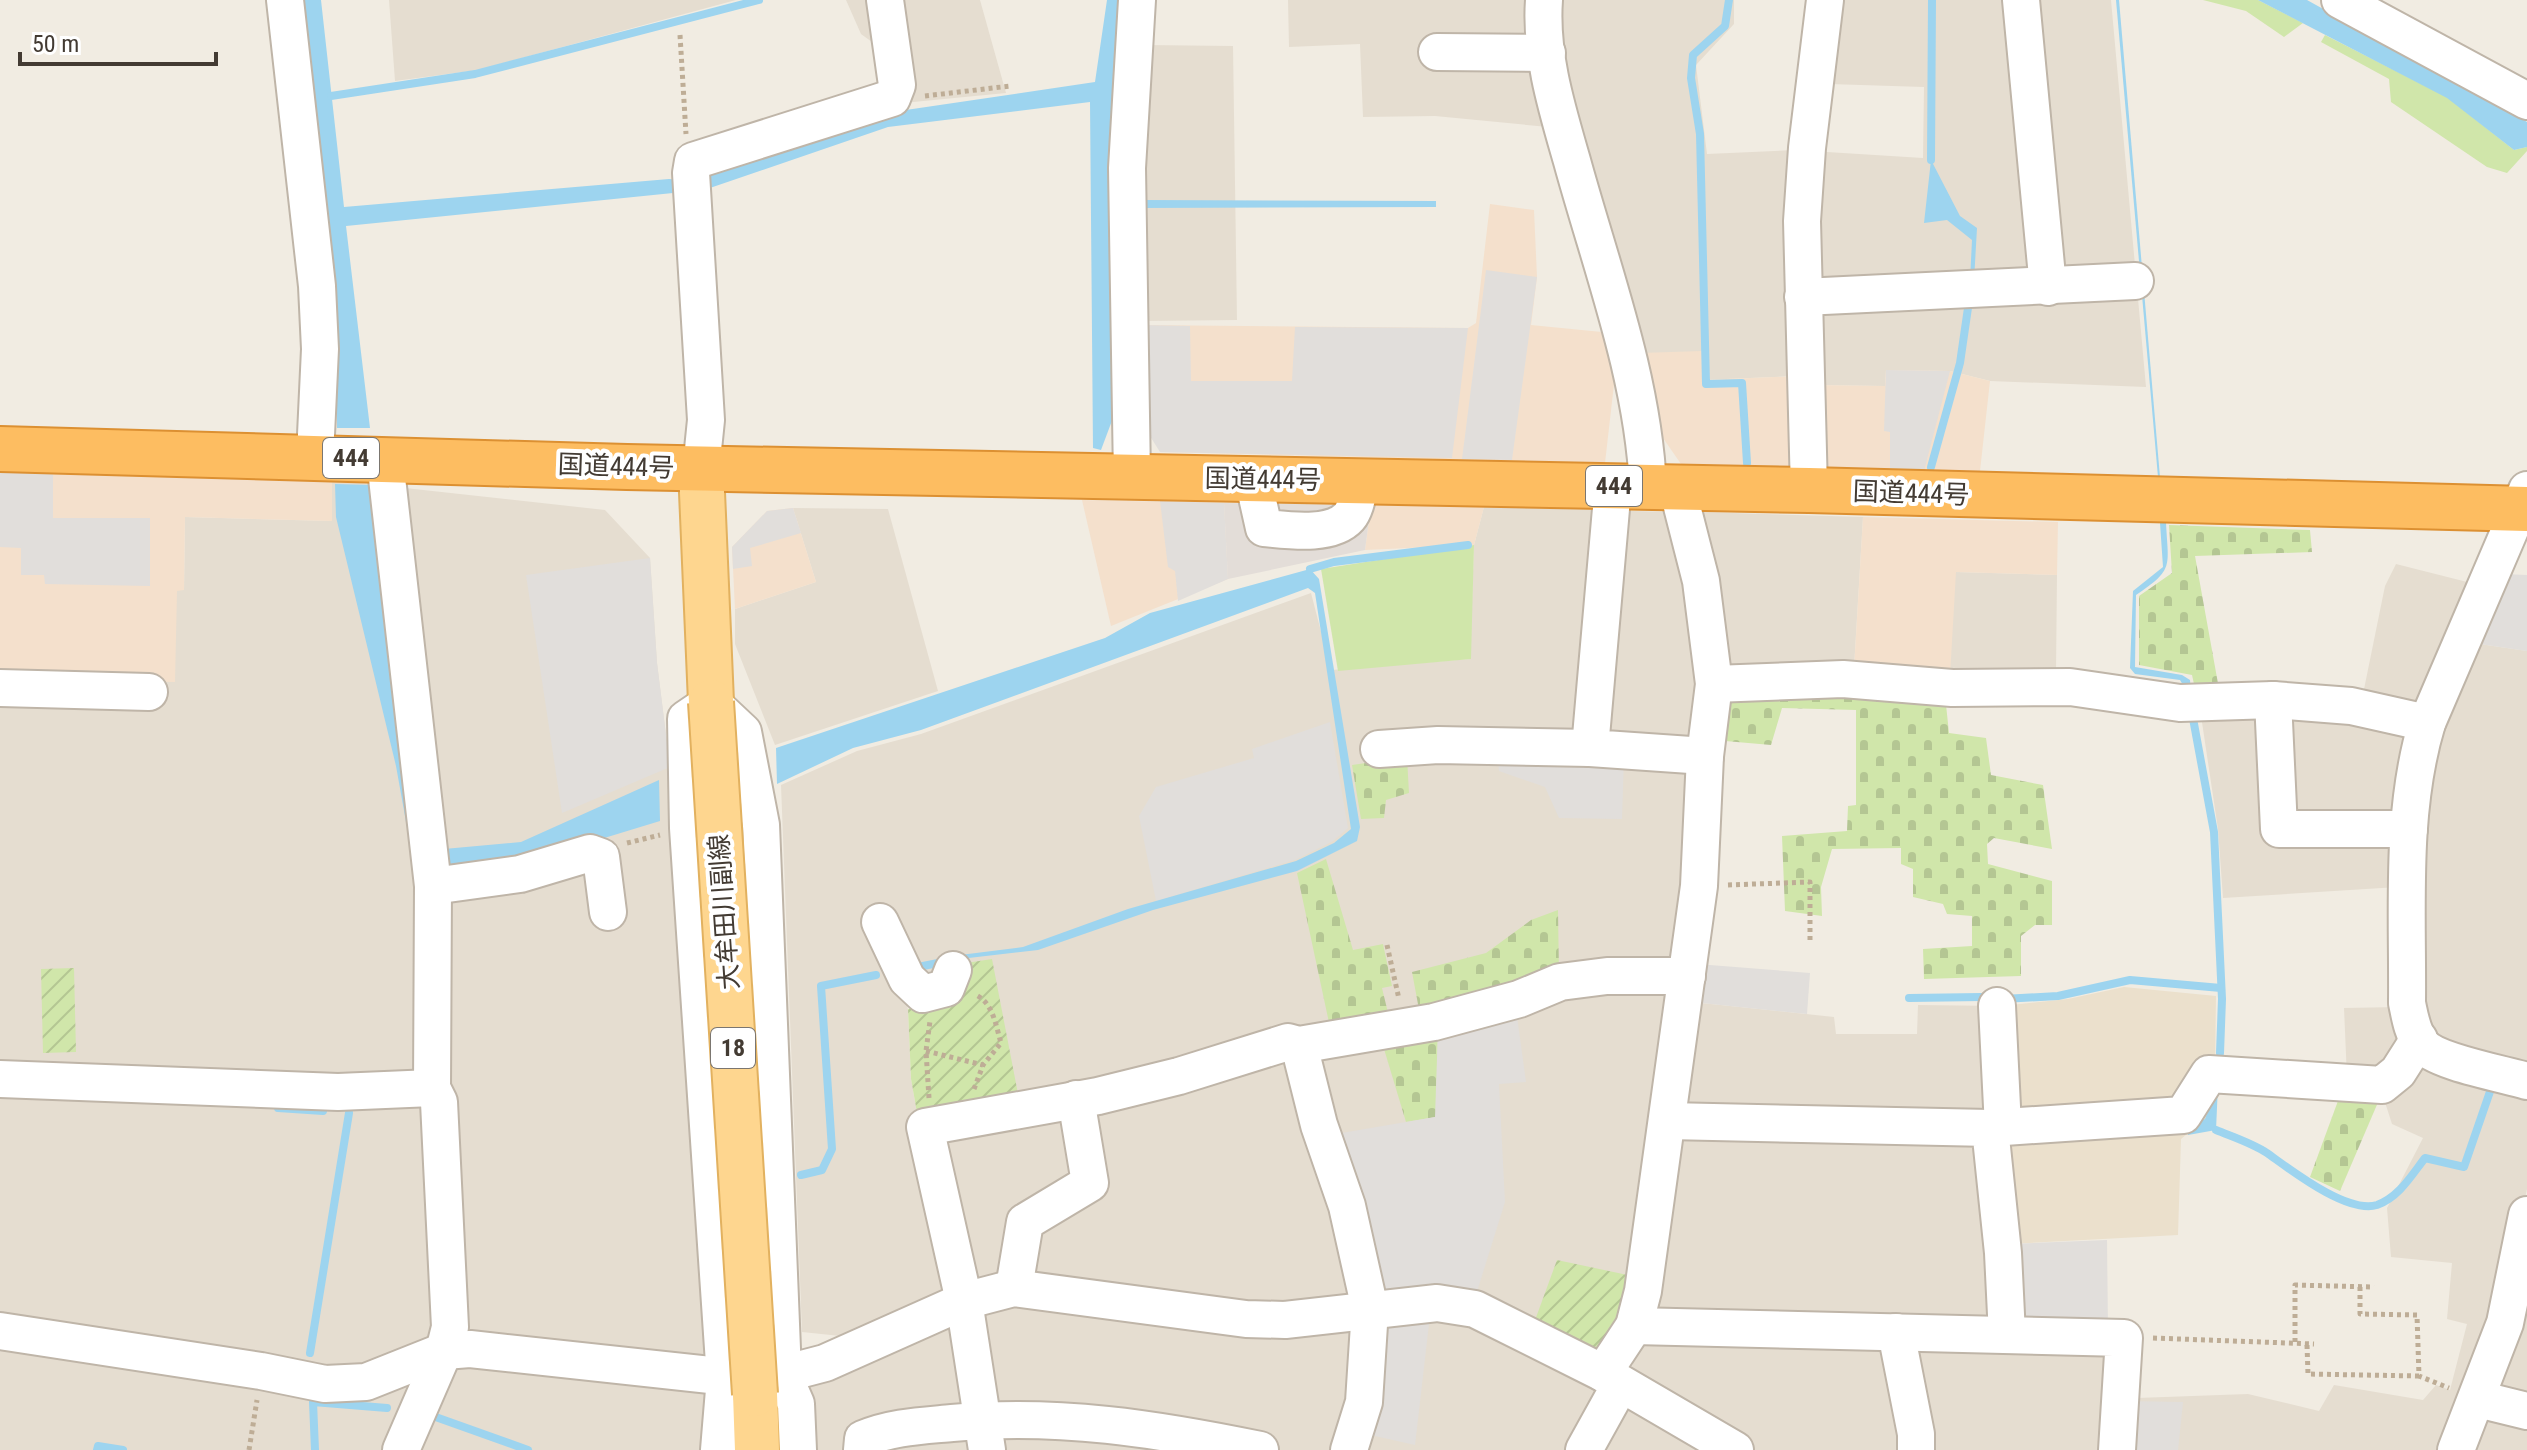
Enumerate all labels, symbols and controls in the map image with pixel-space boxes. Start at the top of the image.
scale bar [20,16,216,66]
text: 50 m [32,30,79,58]
road number: 444 [323,438,379,478]
street label: 国道444号 [557,449,675,483]
street label: 国道444号 [1204,463,1322,495]
road number: 444 [1586,466,1642,506]
street label: 国道444号 [1852,476,1970,510]
street label: 大牟田川副線 [704,833,744,991]
road number: 18 [711,1028,755,1068]

